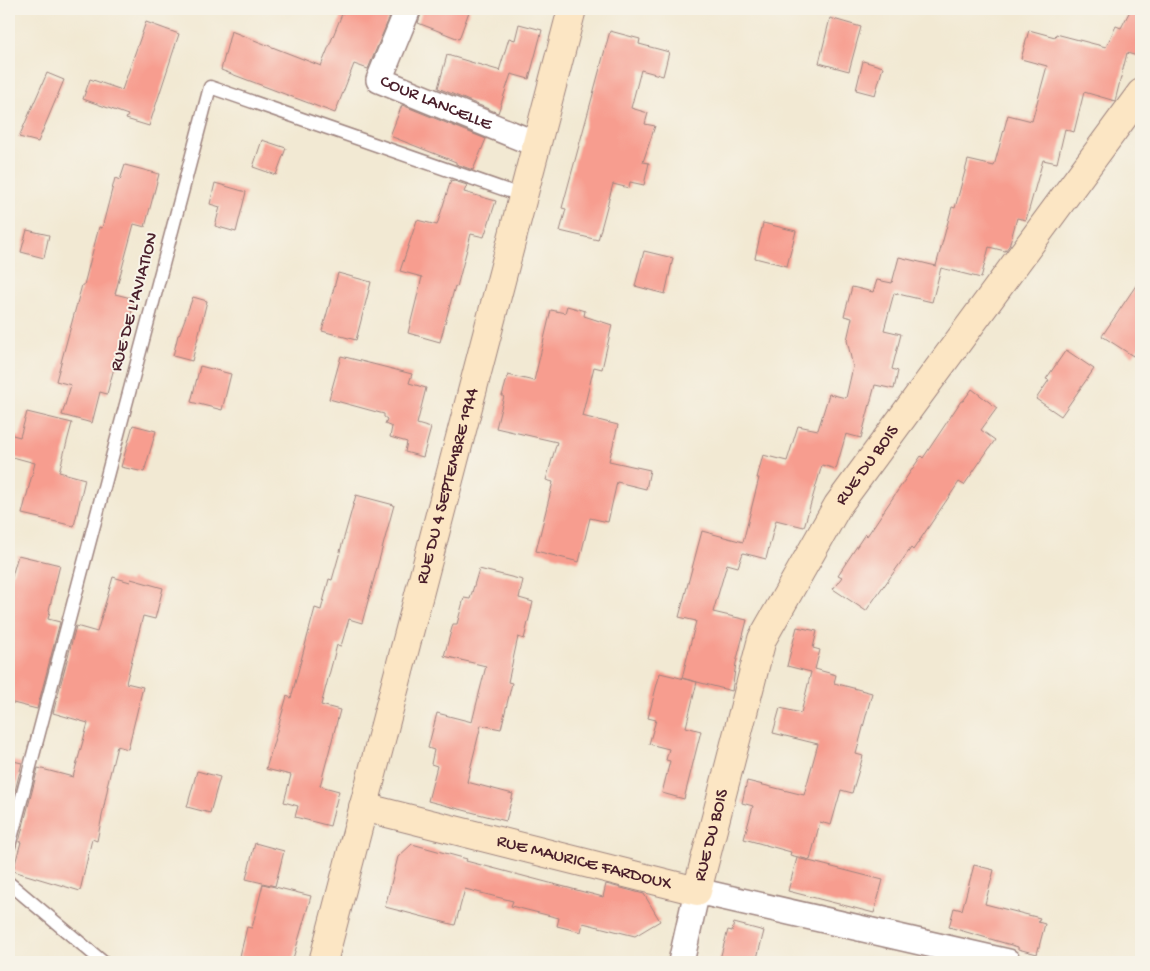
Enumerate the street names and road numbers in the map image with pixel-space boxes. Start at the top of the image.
street label: COUR LANCELLE [377,71,496,136]
street label: RUE DE L'AVIATION [106,230,164,374]
street label: RUE DU 4 SEPTEMBRE 1944 [412,385,483,586]
street label: RUE DU BOIS [831,421,904,510]
street label: RUE DU BOIS [689,786,734,884]
street label: RUE MAURICE FARDOUX [494,831,675,895]

